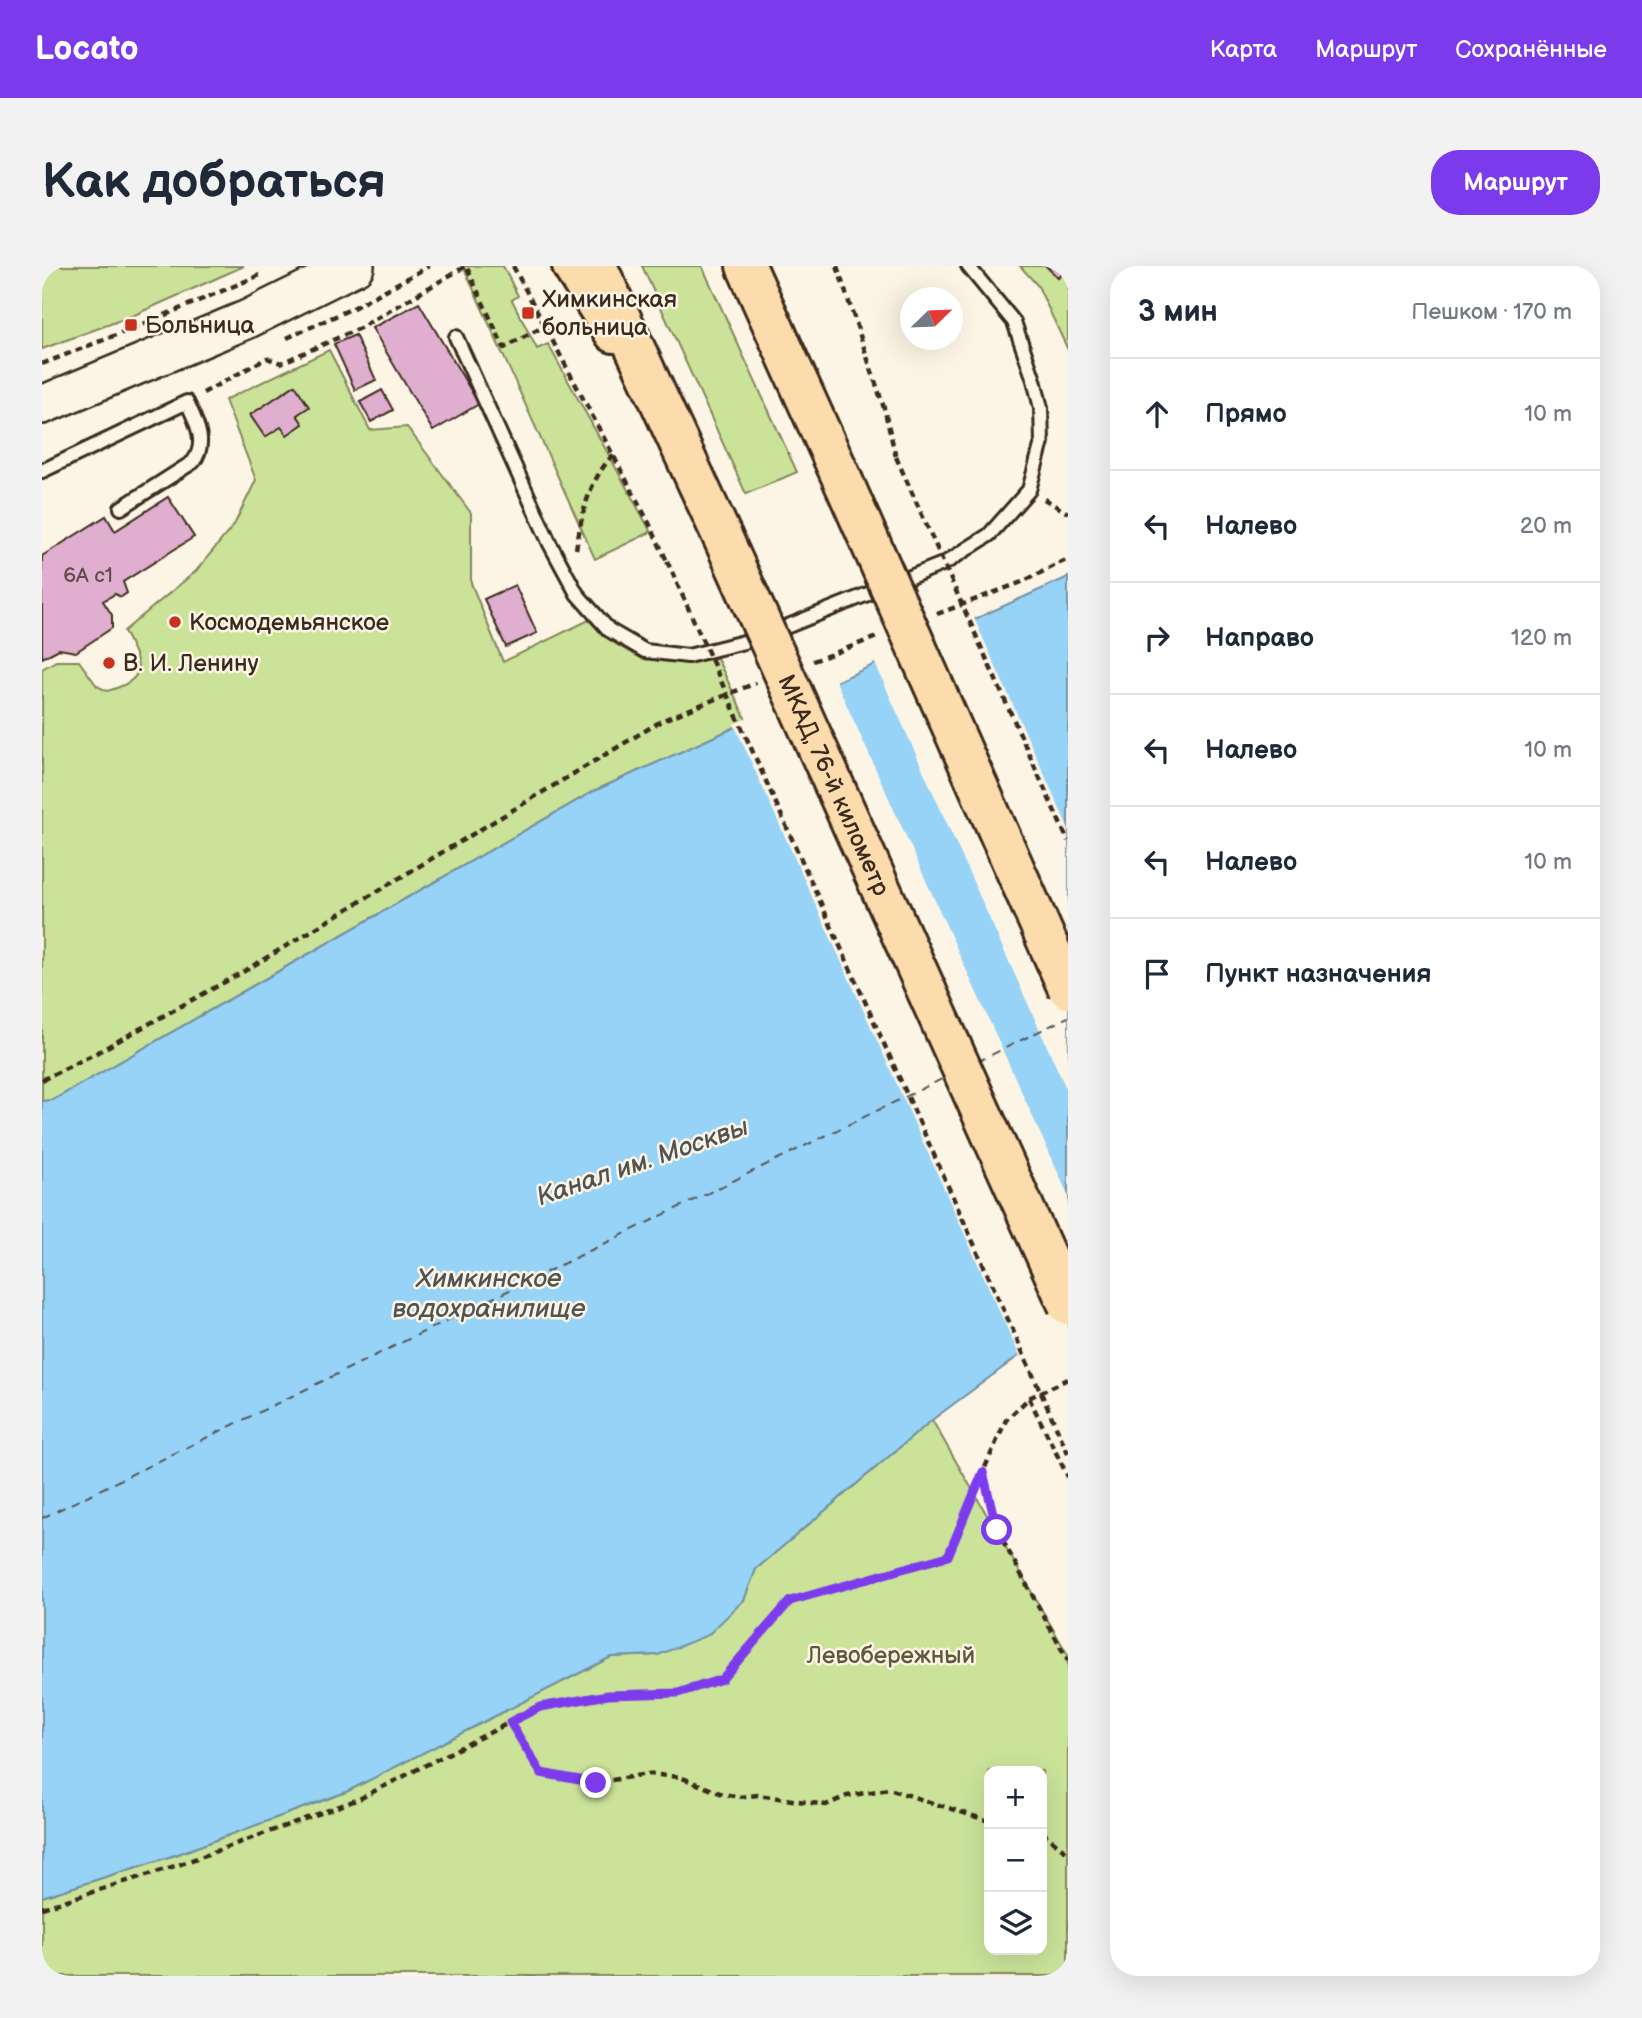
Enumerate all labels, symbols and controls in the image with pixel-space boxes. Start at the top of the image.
text: Locato [35,29,139,69]
text: Карта [1210,35,1277,64]
text: Маршрут [1315,35,1417,64]
text: Сохранённые [1455,35,1607,64]
button: Маршрут [1431,150,1600,215]
text: Как добраться [42,153,386,212]
place label: Химкинская больница [542,285,677,342]
north arrow [900,287,963,350]
text: 3 мин [1138,294,1218,330]
text: Пешком · 170 m [1411,298,1572,326]
marker: Химкинская больница [520,305,536,321]
place label: Больница [145,311,255,340]
marker: Больница [123,317,139,333]
icon: ahead [1138,395,1176,433]
text: Прямо [1205,399,1287,430]
text: 10 m [1524,400,1572,428]
icon: left [1138,507,1176,545]
text: Налево [1205,511,1297,542]
text: 20 m [1520,512,1572,540]
house number: 6А с1 [63,563,113,588]
place label: Космодемьянское [189,608,389,637]
marker: Космодемьянское [167,614,183,630]
icon: right [1138,619,1176,657]
text: Направо [1205,623,1314,654]
text: 120 m [1511,624,1572,652]
place label: В. И. Ленину [123,649,259,678]
marker: В. И. Ленину [101,655,117,671]
street label: МКАД, 76-й километр [771,670,896,901]
icon: left [1138,731,1176,769]
text: Налево [1205,735,1297,766]
text: 10 m [1524,736,1572,764]
icon: left [1138,843,1176,881]
text: Налево [1205,847,1297,878]
text: 10 m [1524,848,1572,876]
icon: arrive [1138,955,1176,993]
text: Пункт назначения [1205,959,1431,990]
water label: Канал им. Москвы [532,1112,753,1213]
water label: Химкинское водохранилище [393,1264,586,1325]
route start [981,1514,1012,1545]
park label: Левобережный [806,1641,975,1670]
map controls [984,1766,1047,1955]
button: + [984,1766,1047,1829]
route end [580,1767,611,1798]
button: − [984,1829,1047,1892]
button: layers [984,1892,1047,1955]

